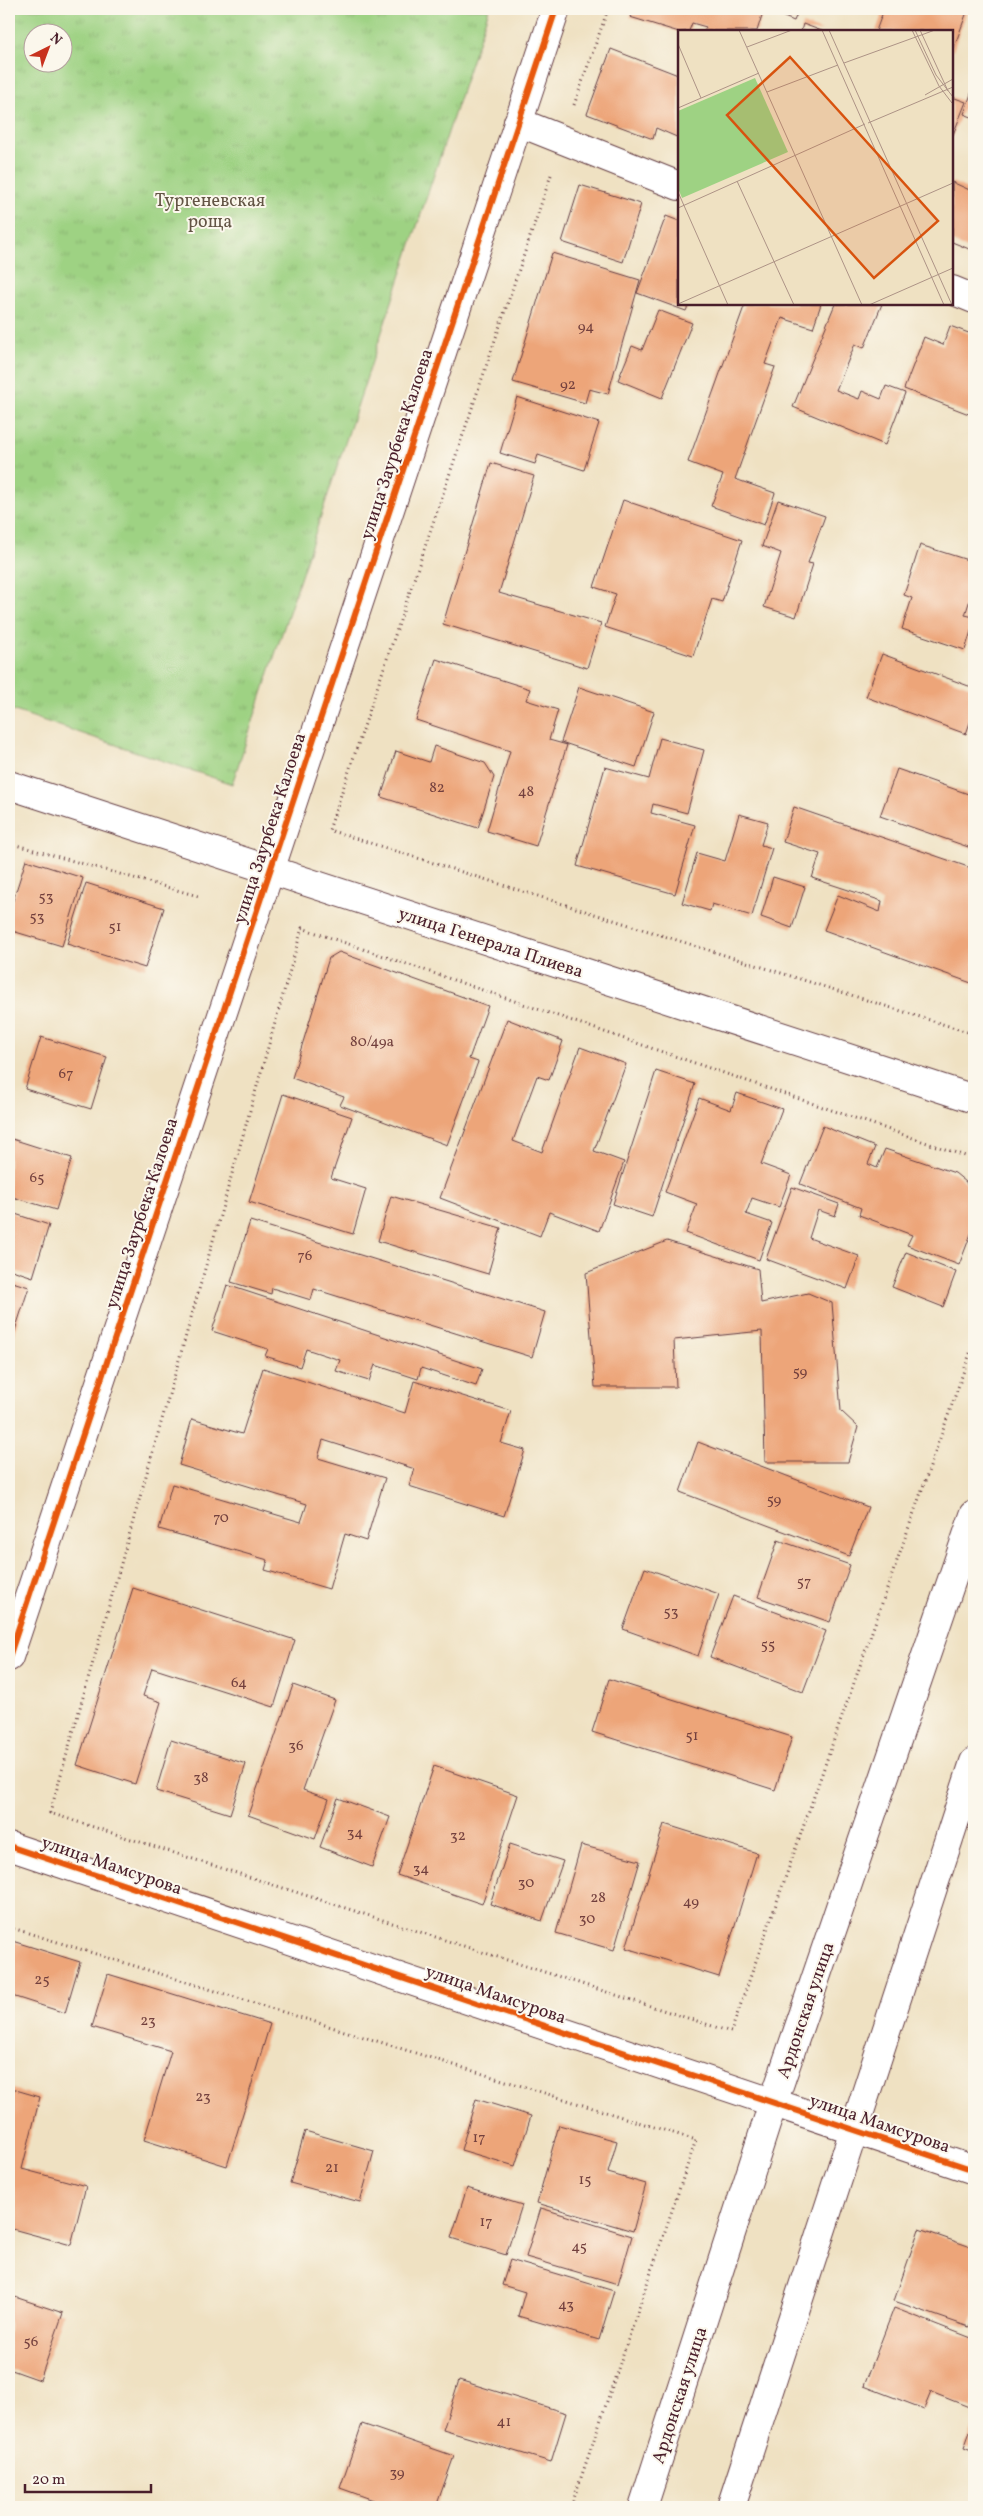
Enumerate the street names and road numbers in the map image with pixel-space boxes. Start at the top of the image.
street label: улица Заурбека Калоева [355,346,440,543]
street label: улица Заурбека Калоева [228,730,313,927]
street label: улица Генерала Плиева [395,902,586,985]
street label: улица Заурбека Калоева [100,1115,185,1312]
street label: улица Мамсурова [38,1831,185,1902]
street label: Ардонская улица [771,1939,842,2082]
street label: улица Мамсурова [422,1960,569,2031]
street label: улица Мамсурова [806,2089,953,2160]
street label: Ардонская улица [646,2324,714,2467]

